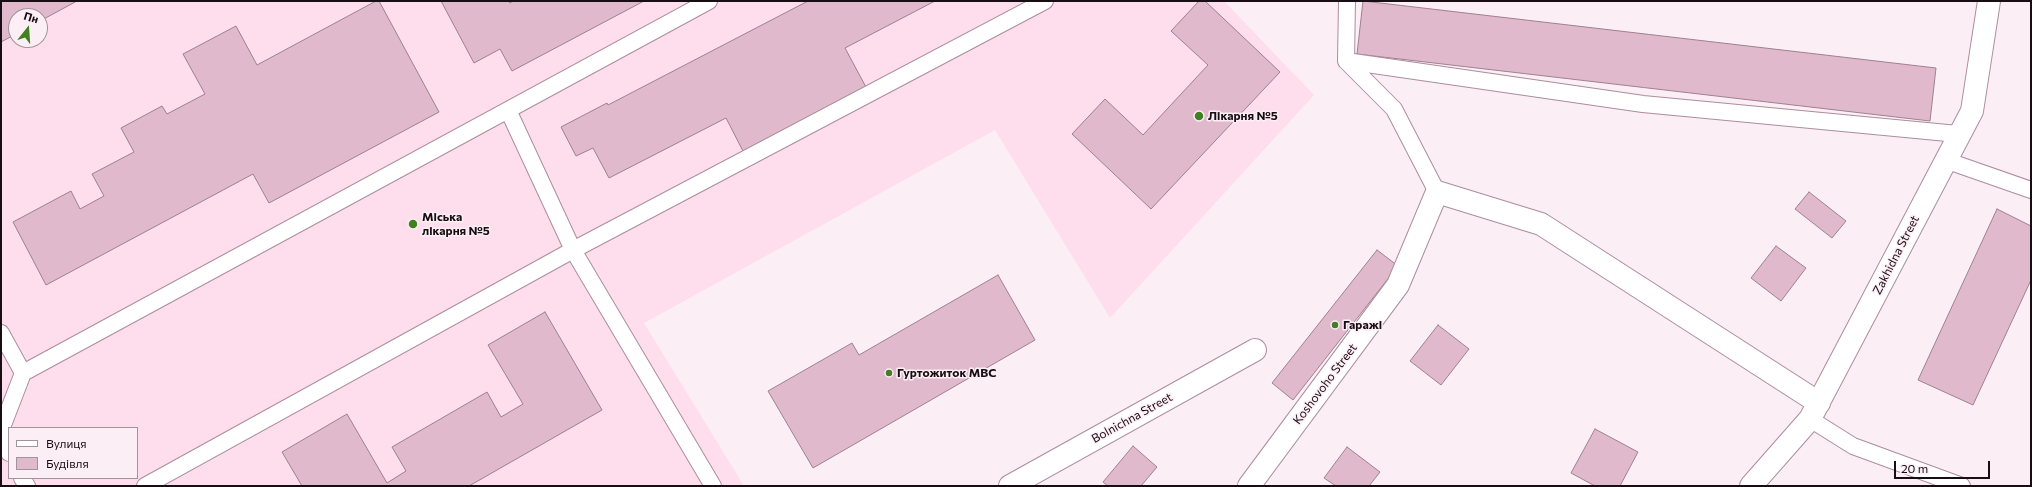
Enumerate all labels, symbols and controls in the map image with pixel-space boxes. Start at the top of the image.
north arrow [8,8,48,48]
text: Пн [22,9,40,25]
place label: Лікарня №5 [1208,109,1278,123]
marker: Лікарня №5 [1193,110,1205,122]
place label: Міська лікарня №5 [422,210,490,238]
street label: Zakhidna Street [1870,213,1922,297]
marker: Міська лікарня №5 [407,218,419,230]
place label: Гаражі [1343,318,1382,332]
marker: Гаражі [1330,320,1340,330]
street label: Koshovoho Street [1290,341,1360,427]
place label: Гуртожиток МВС [897,366,996,380]
marker: Гуртожиток МВС [884,368,894,378]
street label: Bolnichna Street [1089,390,1175,446]
legend [8,427,138,479]
text: Вулиця [46,436,87,450]
scale bar [1896,453,1992,479]
text: Будівля [46,456,89,470]
text: 20 m [1901,461,1928,475]

